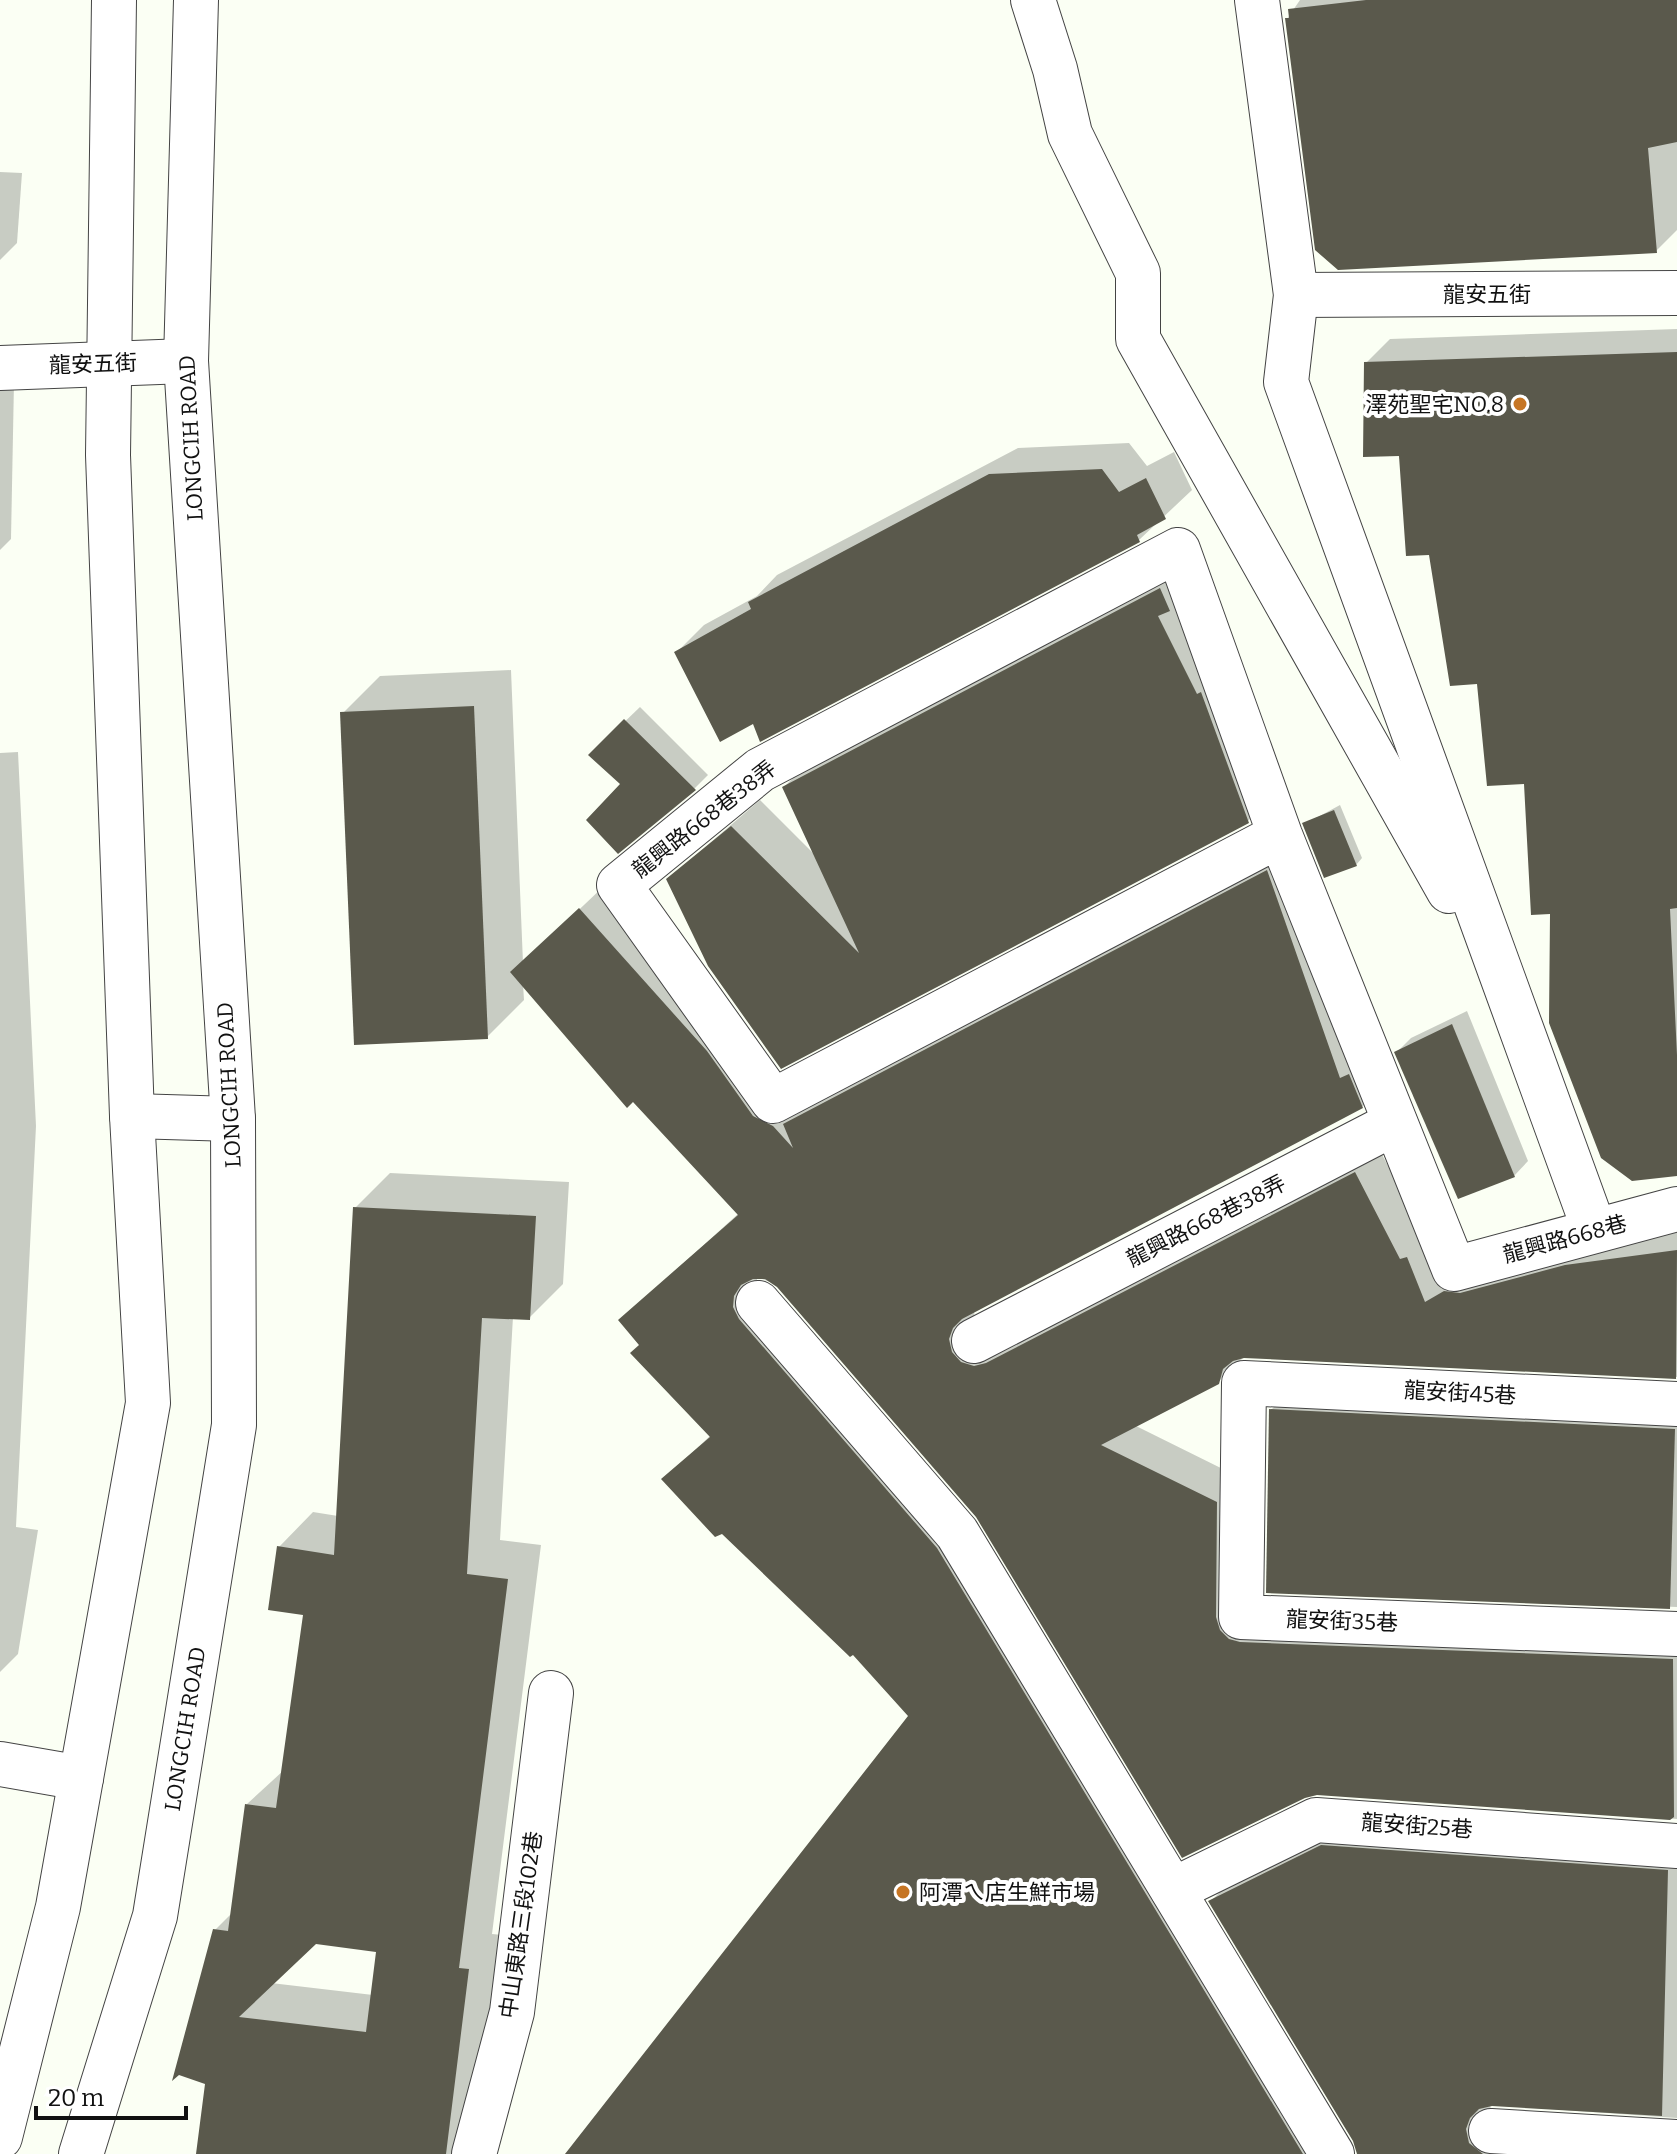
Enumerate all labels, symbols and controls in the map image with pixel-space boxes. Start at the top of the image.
street label: 龍安五街 [1443,281,1531,308]
street label: 龍安五街 [49,349,137,379]
street label: LONGCIH ROAD [173,354,209,522]
place label: 澤苑聖宅NO.8 [1365,391,1504,418]
marker: 澤苑聖宅NO.8 [1511,395,1529,413]
street label: 龍興路668巷38弄 [627,755,781,883]
street label: LONGCIH ROAD [211,1001,247,1169]
street label: 龍興路668巷38弄 [1122,1169,1290,1273]
street label: 龍興路668巷 [1500,1210,1630,1268]
street label: 龍安街45巷 [1403,1377,1517,1409]
street label: 龍安街35巷 [1285,1606,1399,1636]
street label: LONGCIH ROAD [159,1645,211,1813]
street label: 龍安街25巷 [1360,1809,1474,1843]
street label: 中山東路三段102巷 [494,1830,548,2020]
place label: 阿潭ㄟ店生鮮市場 [919,1879,1095,1906]
marker: 阿潭ㄟ店生鮮市場 [894,1883,912,1901]
scale bar [36,2070,186,2120]
text: 20 m [48,2084,104,2112]

